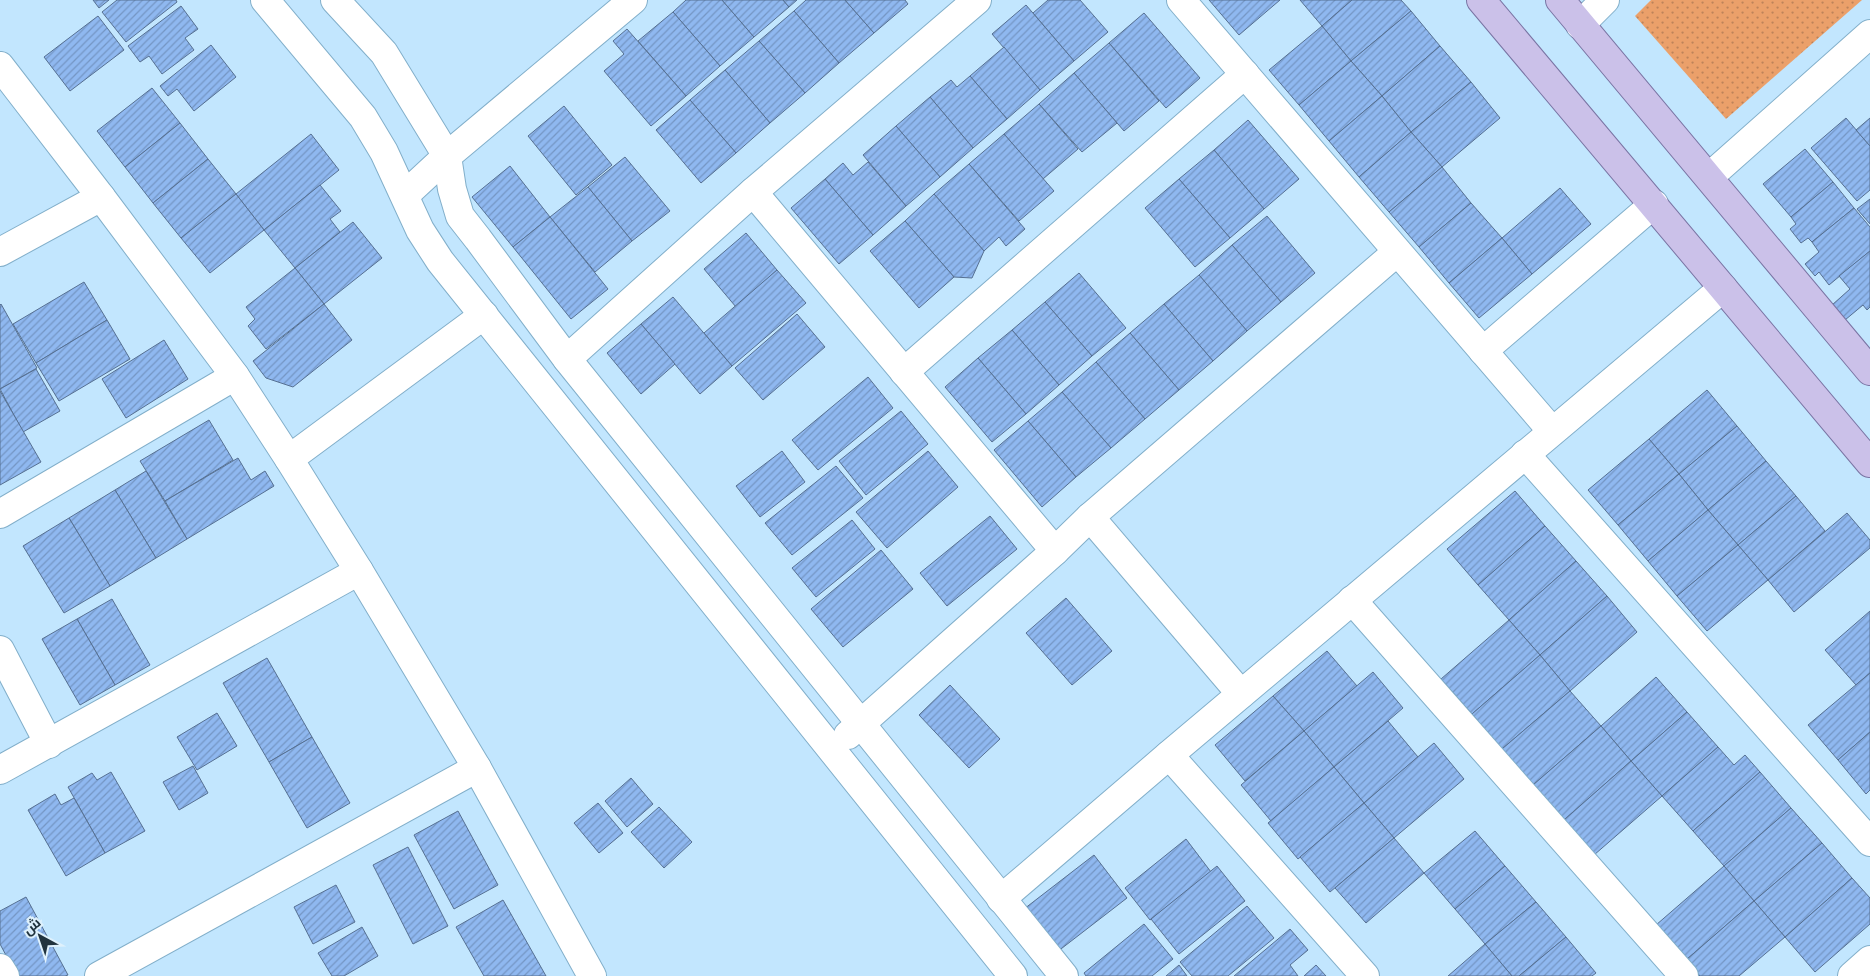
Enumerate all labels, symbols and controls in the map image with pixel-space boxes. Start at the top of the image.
north arrow [15,911,65,961]
text: ش [20,914,44,939]

